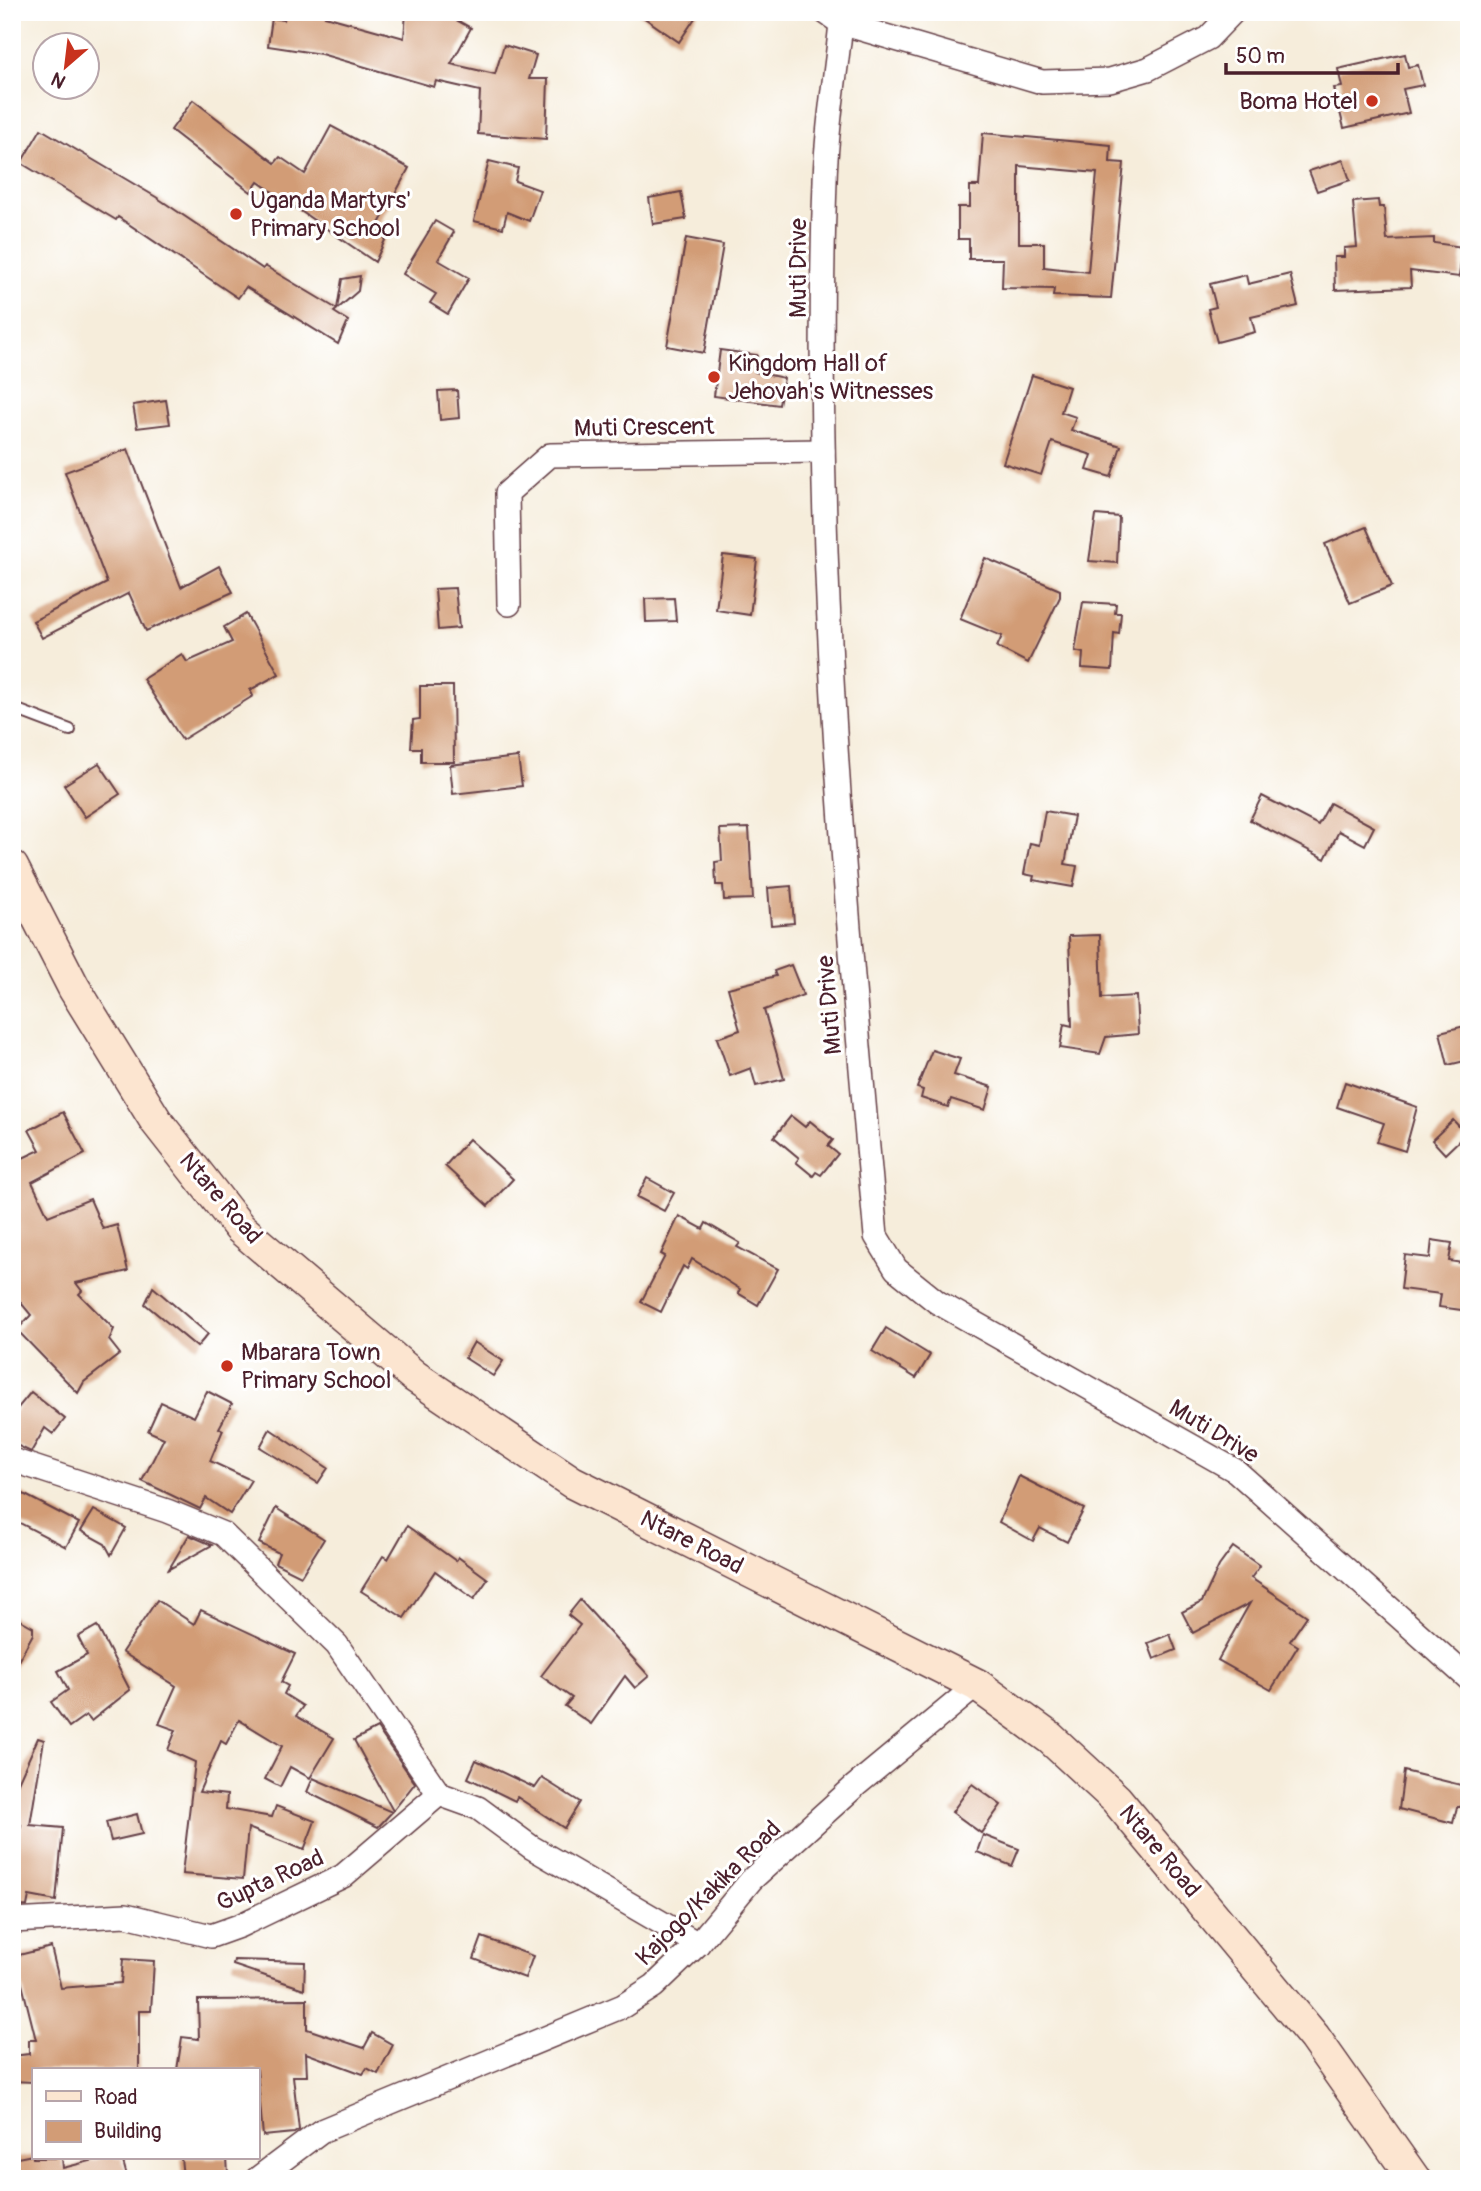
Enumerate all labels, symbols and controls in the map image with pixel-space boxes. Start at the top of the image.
north arrow [32,32,102,102]
scale bar [1226,32,1397,76]
text: 50 m [1236,43,1285,70]
text: N [47,66,70,94]
place label: Boma Hotel [1239,87,1358,116]
marker: Boma Hotel [1364,93,1380,109]
place label: Uganda Martyrs' Primary School [250,186,411,243]
marker: Uganda Martyrs' Primary School [228,206,244,222]
street label: Muti Drive [784,218,813,318]
place label: Kingdom Hall of Jehovah's Witnesses [728,349,934,406]
marker: Kingdom Hall of Jehovah's Witnesses [706,369,722,385]
street label: Muti Crescent [574,412,715,443]
street label: Muti Drive [811,954,848,1056]
street label: Ntare Road [173,1147,268,1250]
place label: Mbarara Town Primary School [241,1338,391,1395]
marker: Mbarara Town Primary School [219,1358,235,1374]
street label: Muti Drive [1164,1393,1264,1470]
street label: Ntare Road [635,1504,748,1581]
street label: Ntare Road [1113,1799,1207,1903]
street label: Kajogo/Kakika Road [630,1815,787,1972]
street label: Gupta Road [212,1843,328,1918]
legend [32,2068,259,2160]
text: Road [94,2084,138,2111]
text: Building [94,2118,161,2145]

